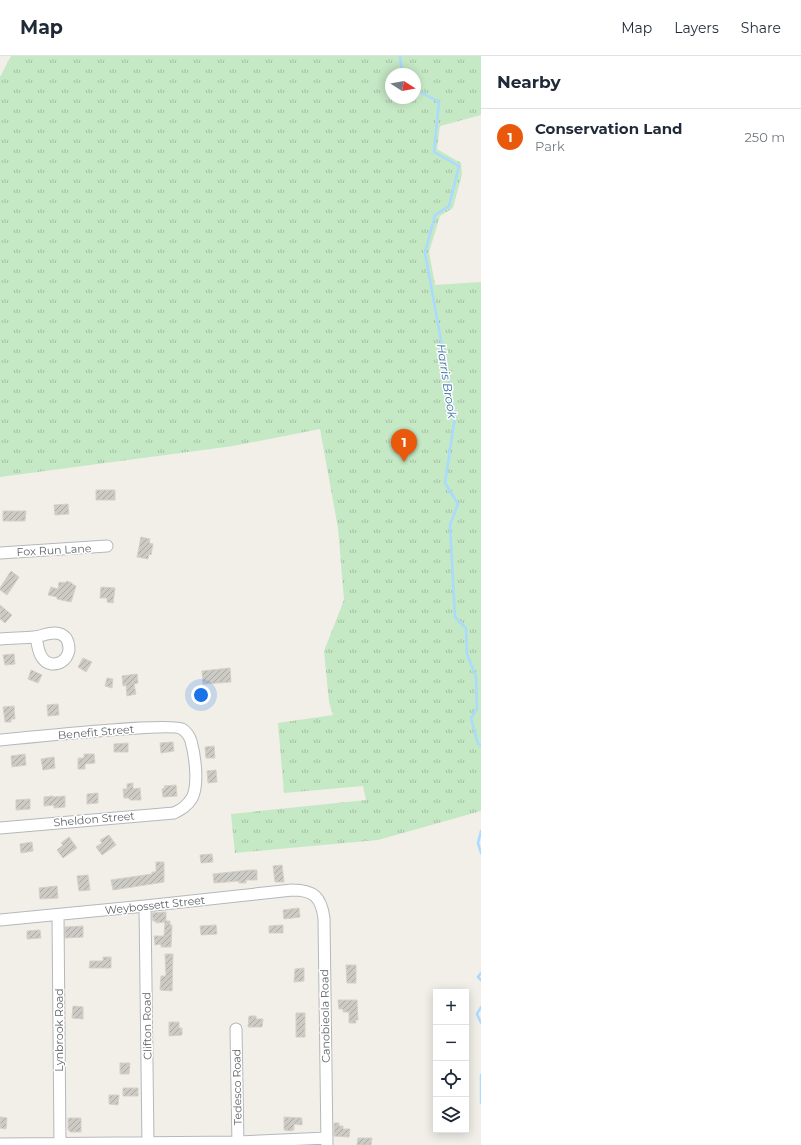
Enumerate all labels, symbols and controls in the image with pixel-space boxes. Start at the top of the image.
text: Map [20,16,63,39]
text: Map [621,19,652,37]
text: Layers [674,19,719,37]
text: Share [741,19,781,37]
north arrow [385,68,421,104]
text: Nearby [497,72,561,92]
text: Conservation Land [535,119,682,138]
text: 1 [507,129,513,145]
text: 250 m [744,129,785,145]
text: Park [535,138,565,154]
water label: Harris Brook [434,343,460,420]
pin: 1 [391,429,417,462]
street label: Fox Run Lane [16,541,92,559]
your location [191,685,211,705]
street label: Benefit Street [57,722,135,742]
street label: Sheldon Street [53,808,136,830]
street label: Weybossett Street [104,893,206,917]
street label: Canobieola Road [317,969,333,1063]
street label: Lynbrook Road [52,988,66,1072]
map controls [433,989,469,1133]
button: + [433,989,469,1025]
street label: Clifton Road [139,992,155,1060]
button: − [433,1025,469,1061]
street label: Tedesco Road [229,1049,245,1125]
button: locate [433,1061,469,1097]
button: layers [433,1097,469,1133]

